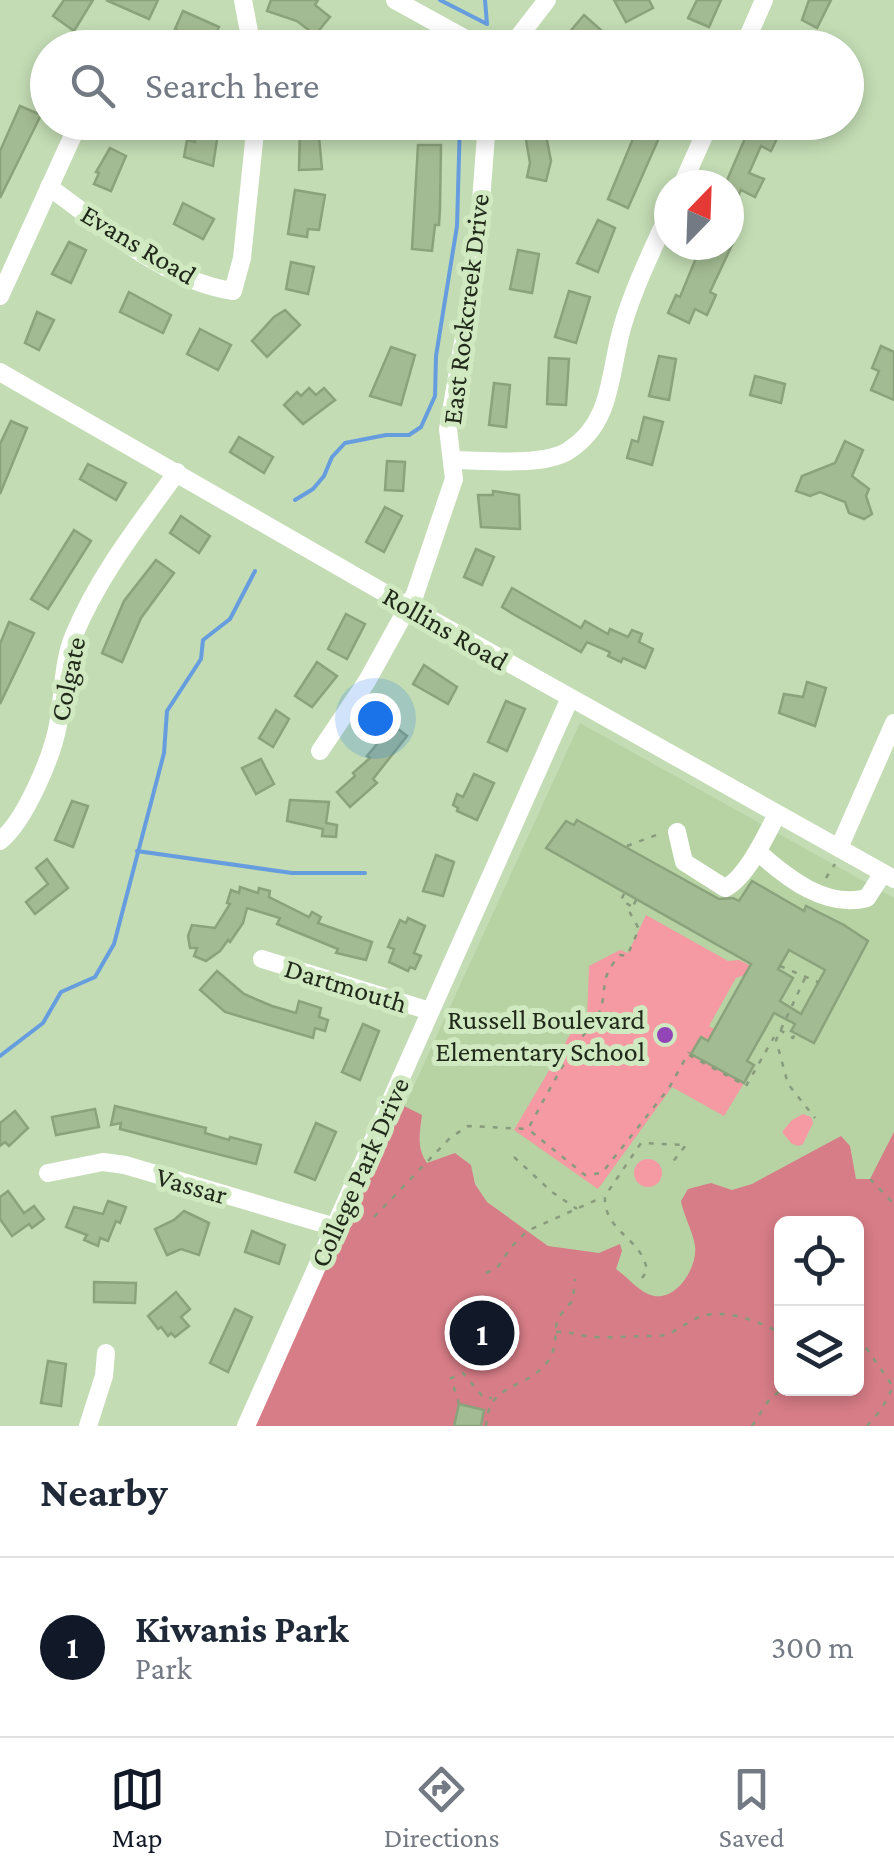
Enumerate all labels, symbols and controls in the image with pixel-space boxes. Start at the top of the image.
search box [30,30,864,140]
icon: search [65,58,120,113]
text: Search here [145,64,319,106]
north arrow [654,170,744,260]
street label: East Rockcreek Drive [436,192,495,426]
street label: Evans Road [76,198,202,291]
street label: Rollins Road [378,580,514,677]
street label: Colgate [43,634,92,724]
your location [350,693,401,744]
street label: Dartmouth [281,952,411,1019]
place label: Russell Boulevard Elementary School [435,1004,645,1067]
marker: Russell Boulevard Elementary School [654,1024,676,1046]
street label: College Park Drive [304,1073,415,1272]
street label: Vassar [153,1161,231,1210]
map controls [774,1216,864,1396]
button: locate [774,1216,864,1306]
pin: 1 [450,1296,514,1370]
button: layers [774,1306,864,1396]
text: Nearby [40,1468,168,1515]
text: Kiwanis Park [135,1608,349,1650]
text: 1 [67,1629,78,1665]
text: 300 m [771,1629,854,1665]
text: Park [135,1650,192,1686]
tab: Map [110,1762,165,1853]
tab: Directions [384,1762,500,1853]
tab: Saved [719,1762,784,1853]

